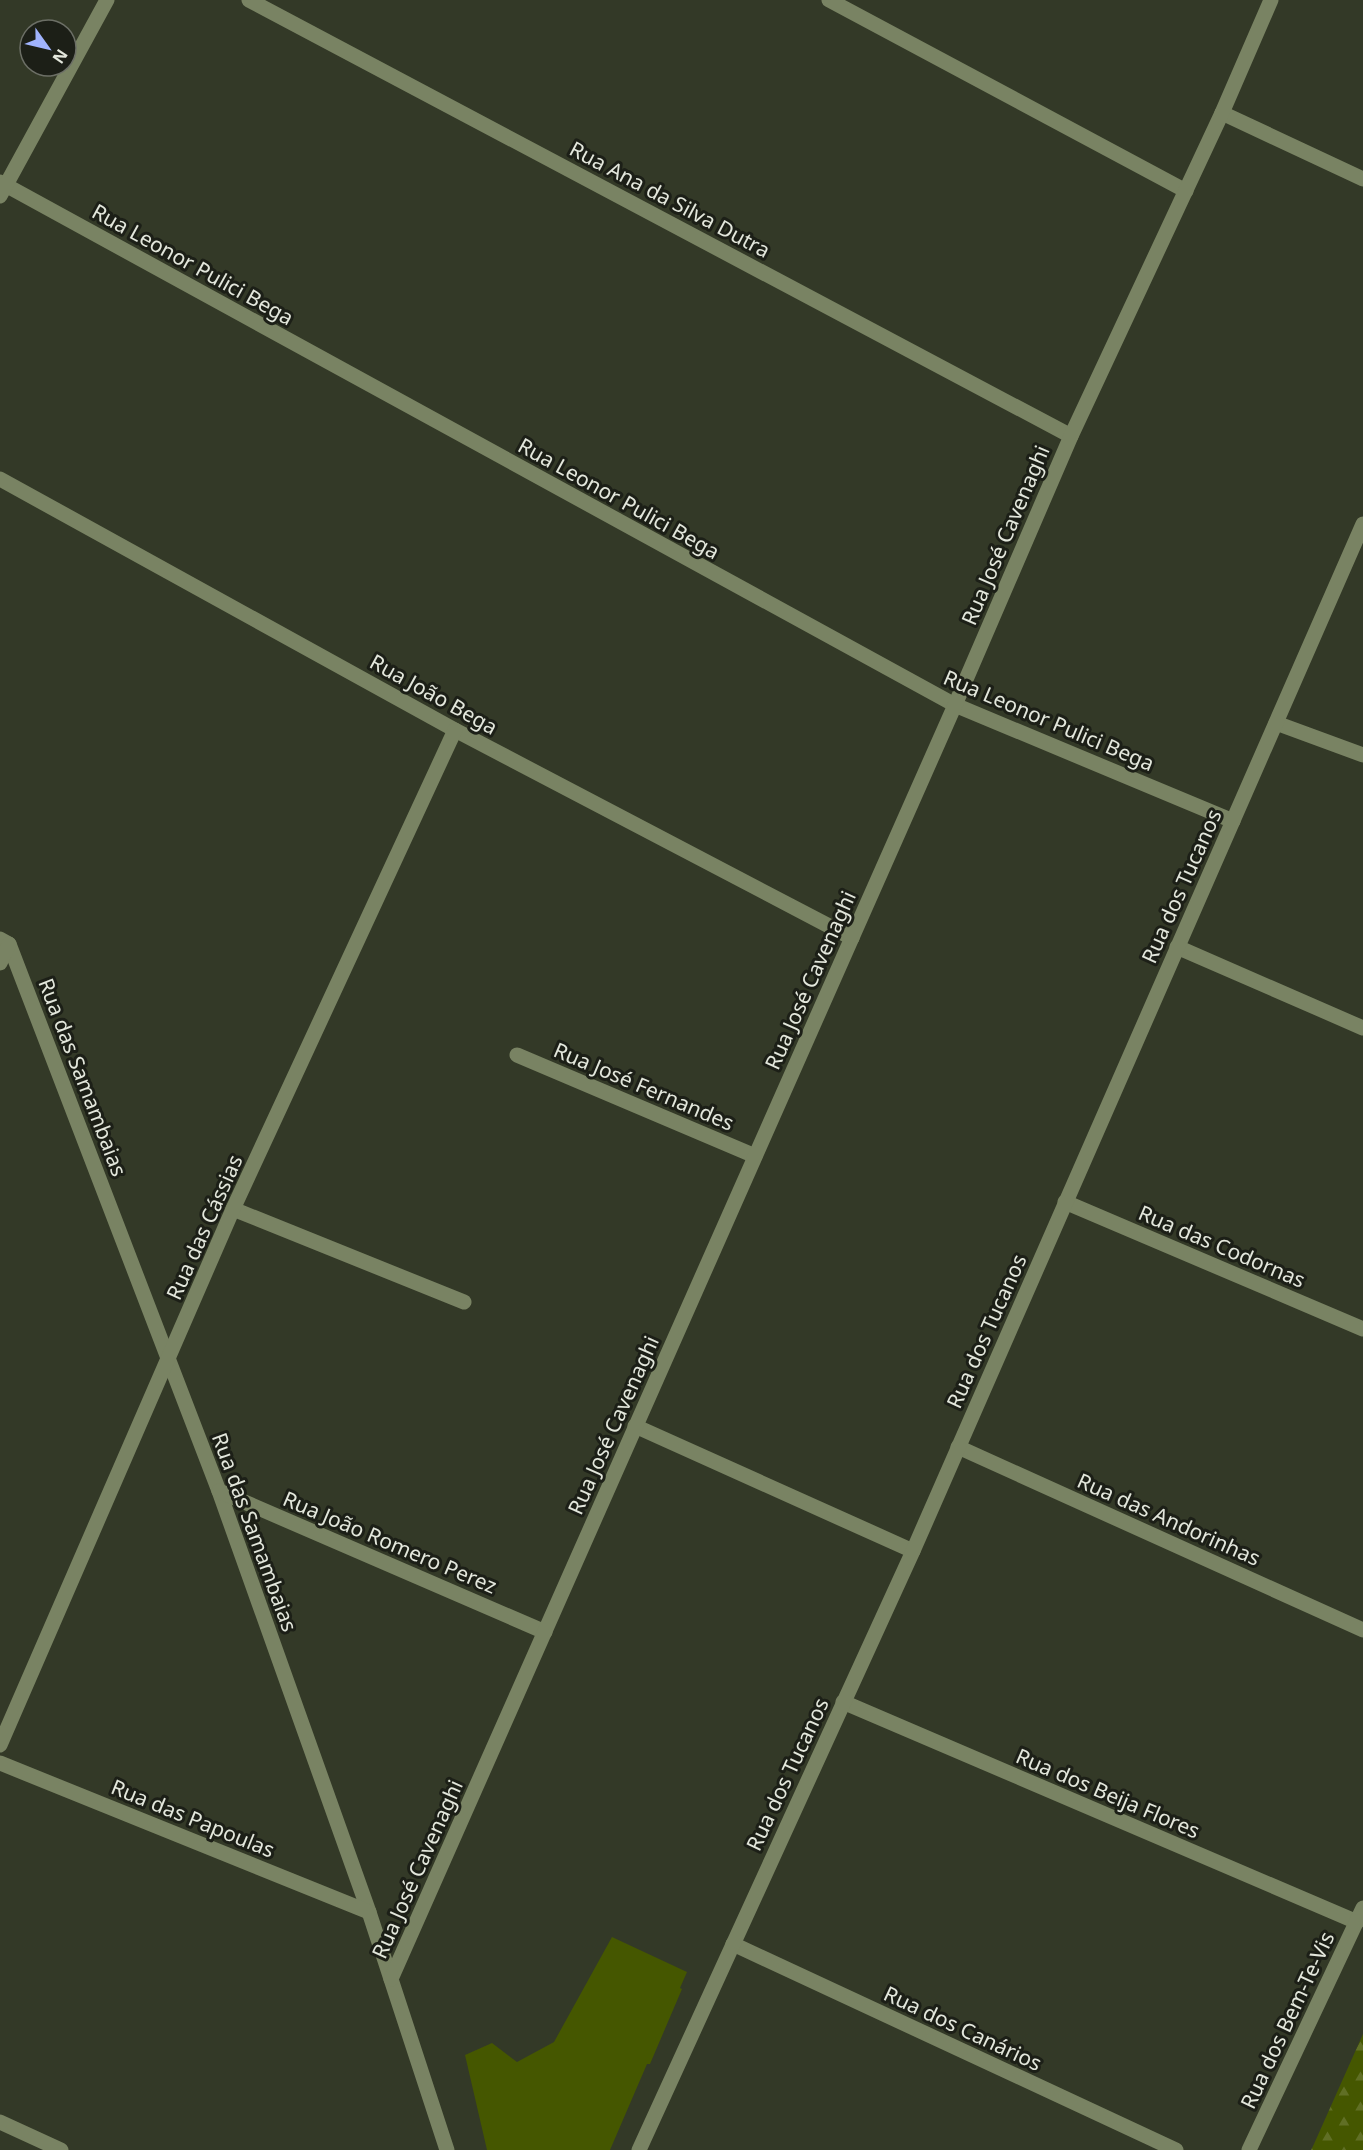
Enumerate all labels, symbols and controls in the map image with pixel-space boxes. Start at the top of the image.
north arrow [18,18,78,78]
text: N [48,45,73,68]
street label: Rua Ana da Silva Dutra [565,134,775,264]
street label: Rua Leonor Pulici Bega [87,197,299,331]
street label: Rua Leonor Pulici Bega [513,431,725,565]
street label: Rua José Cavenaghi [954,441,1056,629]
street label: Rua João Bega [365,647,503,741]
street label: Rua Leonor Pulici Bega [939,663,1159,777]
street label: Rua dos Tucanos [1135,805,1227,967]
street label: Rua José Cavenaghi [758,886,862,1074]
street label: Rua das Samambaias [32,974,134,1180]
street label: Rua José Fernandes [550,1035,738,1137]
street label: Rua das Cássias [159,1150,249,1304]
street label: Rua das Codornas [1134,1198,1310,1294]
street label: Rua dos Tucanos [940,1250,1032,1412]
street label: Rua José Cavenaghi [561,1331,665,1519]
street label: Rua das Samambaias [206,1429,304,1635]
street label: Rua das Andorinhas [1073,1466,1265,1572]
street label: Rua João Romero Perez [279,1484,501,1600]
street label: Rua dos Tucanos [739,1693,835,1855]
street label: Rua dos Beija Flores [1012,1742,1204,1844]
street label: Rua das Papoulas [107,1772,279,1864]
street label: Rua José Cavenaghi [365,1775,469,1963]
street label: Rua dos Bem-Te-Vis [1234,1927,1340,2113]
street label: Rua dos Canários [880,1979,1046,2077]

